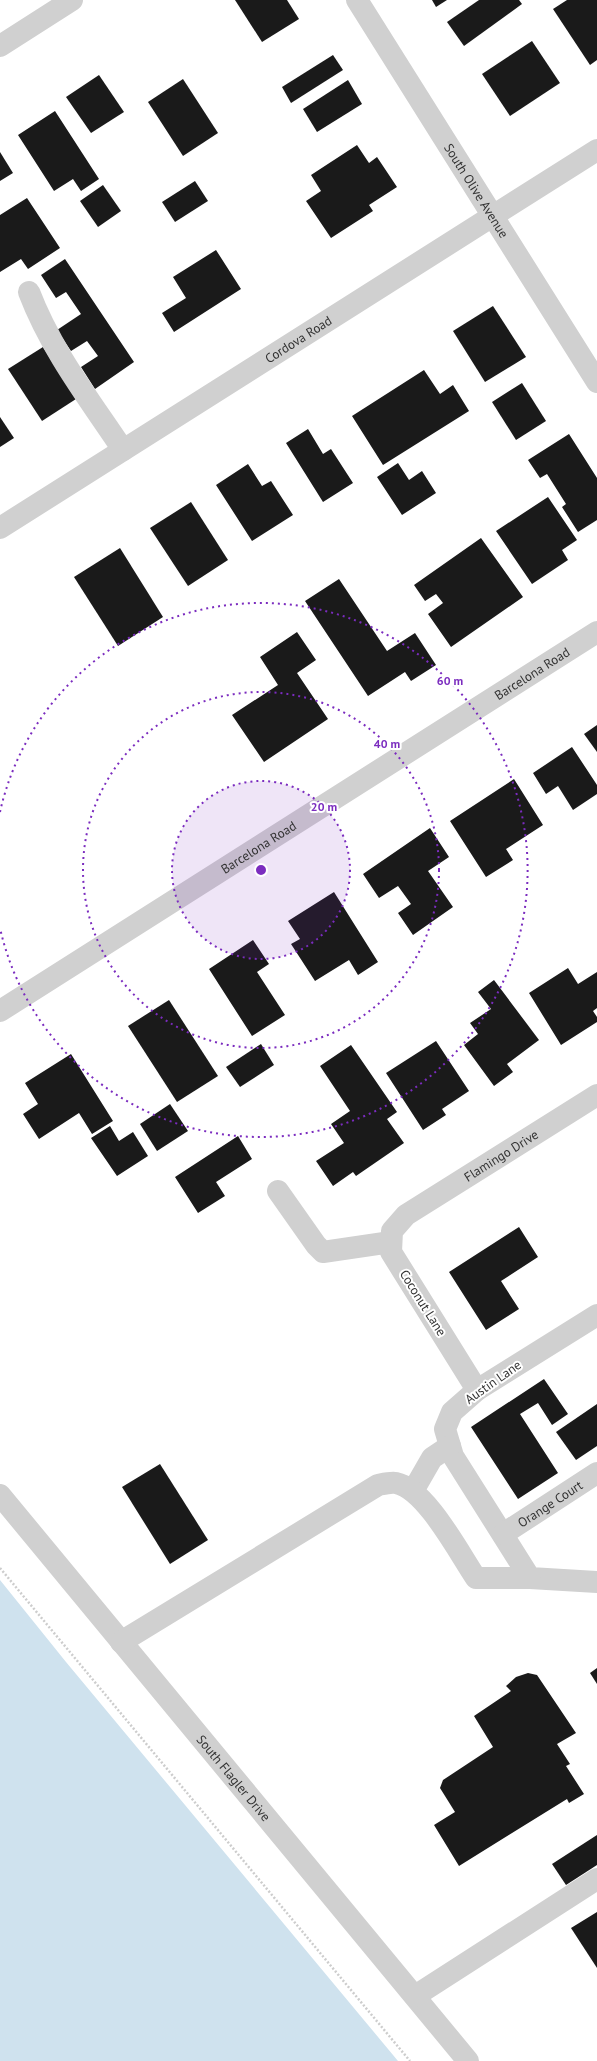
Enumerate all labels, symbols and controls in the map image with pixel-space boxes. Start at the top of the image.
street label: South Olive Avenue [441,140,513,241]
street label: Cordova Road [262,312,335,367]
street label: Barcelona Road [491,643,573,704]
text: 60 m [437,673,463,688]
text: 40 m [374,736,400,751]
text: 20 m [311,799,337,814]
street label: Barcelona Road [217,817,299,877]
centre of rings [254,863,268,877]
street label: Flamingo Drive [461,1126,541,1185]
street label: Coconut Lane [396,1267,450,1339]
street label: Austin Lane [461,1356,525,1408]
street label: Orange Court [514,1476,586,1531]
street label: South Flagler Drive [193,1731,275,1825]

